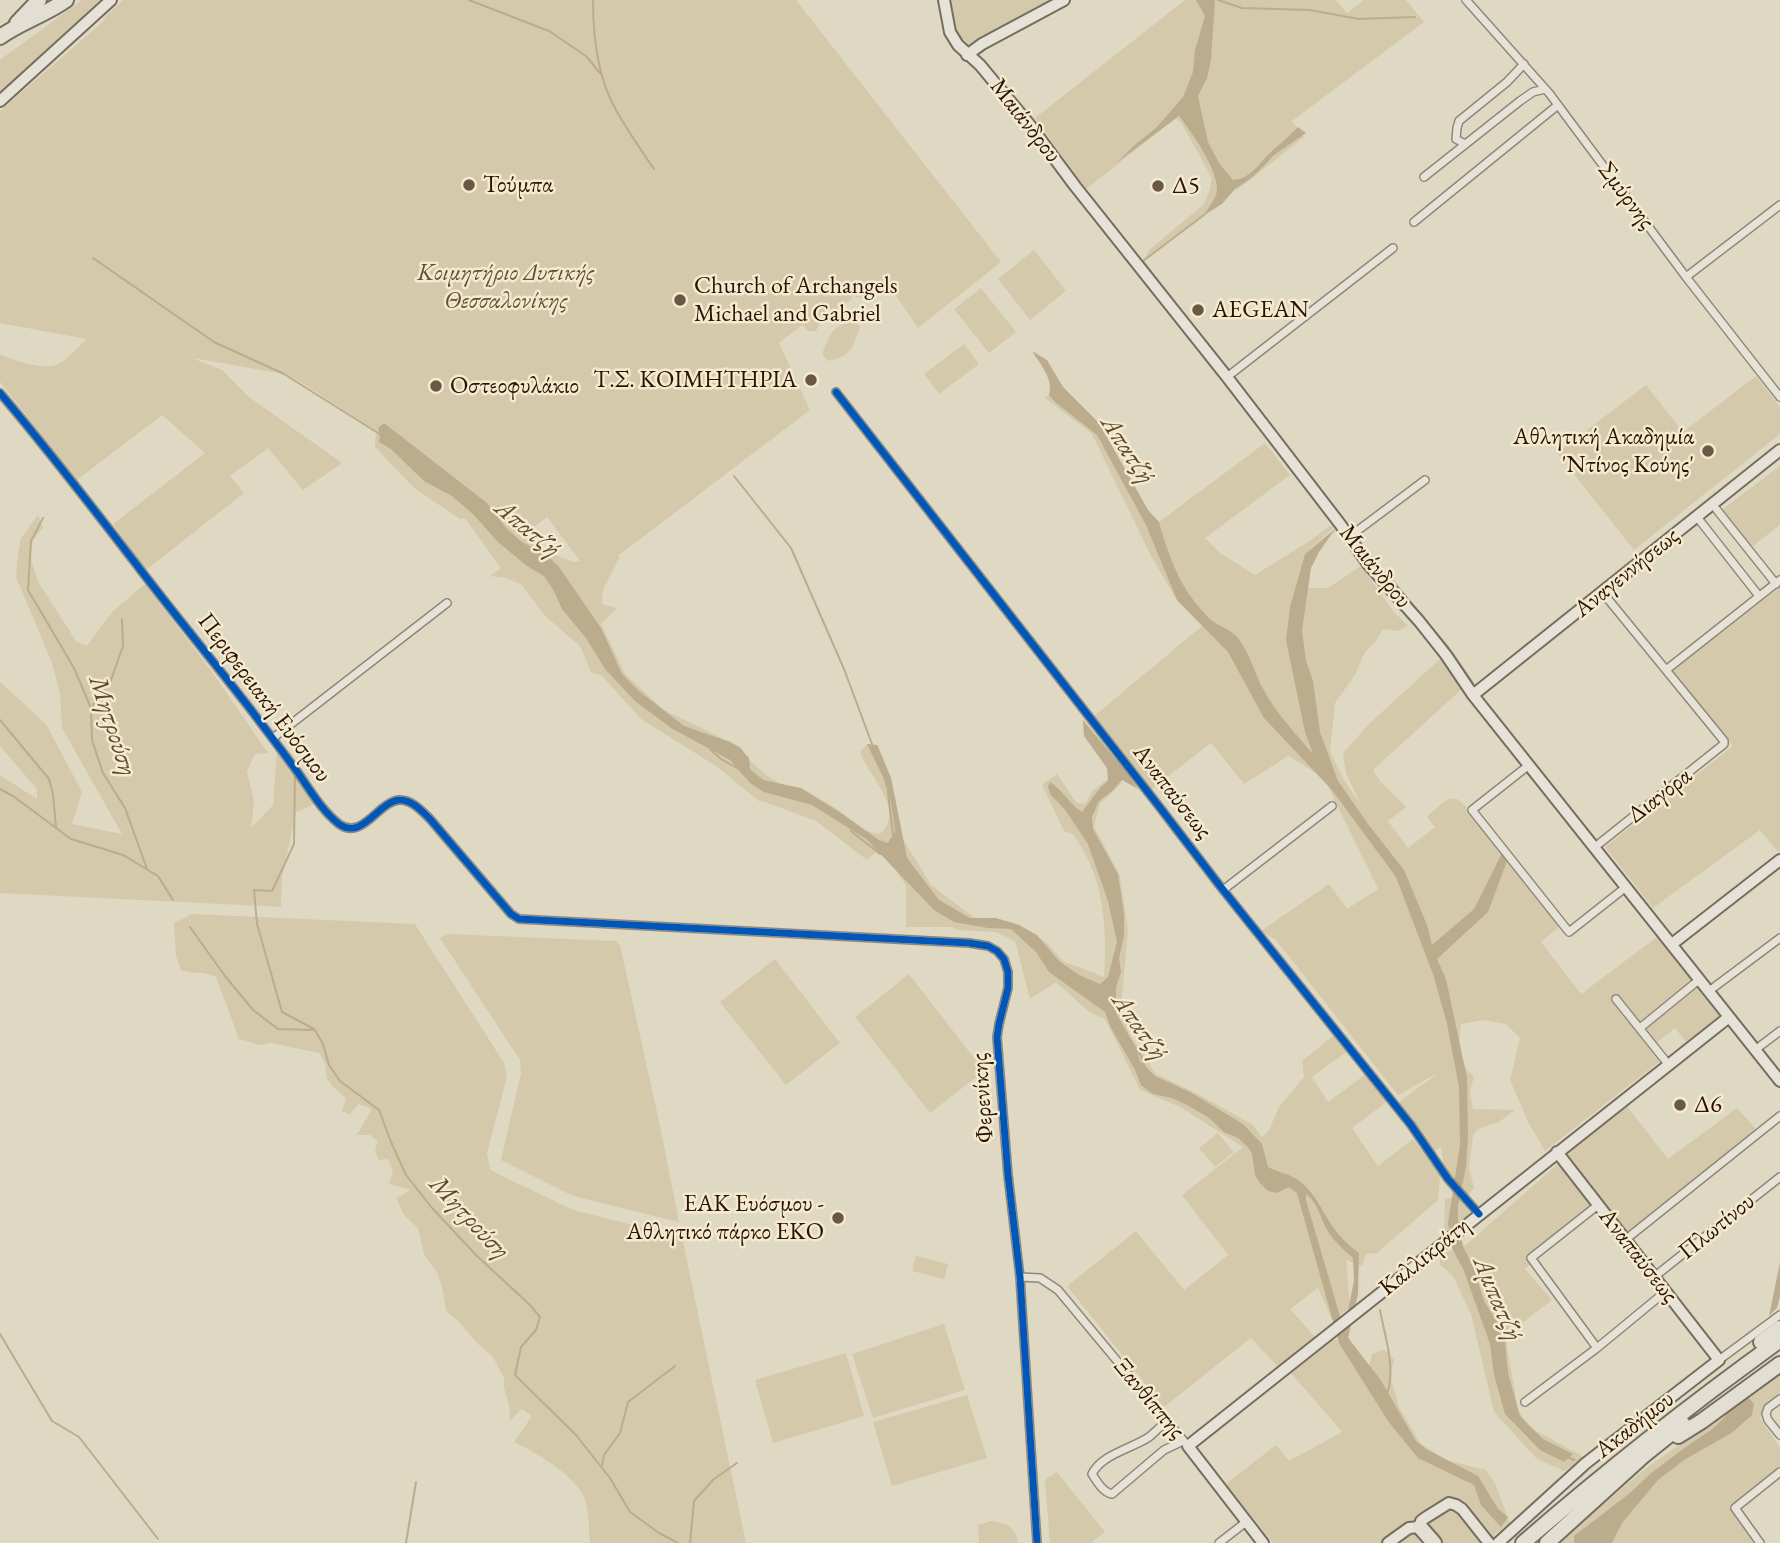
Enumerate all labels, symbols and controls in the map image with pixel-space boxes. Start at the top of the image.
street label: Μαιάνδρου [983,73,1067,169]
street label: Σμύρνης [1591,157,1661,235]
place label: Τούμπα [483,171,553,199]
place label: Δ5 [1172,172,1200,200]
marker: Τούμπα [461,177,477,193]
marker: Δ5 [1150,178,1166,194]
park label: Κοιμητήριο Δυτικής Θεσσαλονίκης [417,259,595,315]
place label: Church of Archangels Michael and Gabriel [694,272,898,328]
marker: Church of Archangels Michael and Gabriel [672,292,688,308]
place label: AEGEAN [1212,296,1309,324]
marker: AEGEAN [1190,302,1206,318]
place label: Τ.Σ. ΚΟΙΜΗΤΗΡΙΑ [593,366,797,394]
place label: Οστεοφυλάκιο [450,372,579,400]
marker: Τ.Σ. ΚΟΙΜΗΤΗΡΙΑ [803,372,819,388]
marker: Οστεοφυλάκιο [428,378,444,394]
water label: Απατζή [1093,410,1161,490]
place label: Αθλητική Ακαδημία 'Ντίνος Κούης' [1513,423,1694,479]
marker: Αθλητική Ακαδημία 'Ντίνος Κούης' [1700,443,1716,459]
water label: Απατζή [488,493,566,565]
street label: Μαιάνδρου [1333,519,1417,615]
street label: Αναγεννήσεως [1568,522,1686,624]
street label: Περιφερειακή Ευόσμου [191,608,337,788]
water label: Μητρούση [81,672,143,780]
street label: Αναπαύσεως [1126,739,1218,845]
street label: Διαγόρα [1622,762,1698,830]
water label: Απατζή [1105,987,1173,1067]
street label: Φερενίκης [965,1052,1001,1144]
place label: Δ6 [1694,1091,1722,1119]
marker: Δ6 [1672,1097,1688,1113]
water label: Μητρούση [422,1170,516,1266]
street label: Πλωτίνου [1673,1188,1761,1266]
place label: ΕΑΚ Ευόσμου - Αθλητικό πάρκο ΕΚΟ [626,1190,824,1246]
street label: Αναπαύσεως [1592,1203,1684,1309]
marker: ΕΑΚ Ευόσμου - Αθλητικό πάρκο ΕΚΟ [830,1210,846,1226]
street label: Καλλικράτη [1374,1212,1476,1302]
water label: Αμπατζή [1465,1252,1529,1346]
street label: Ξανθίππης [1107,1353,1191,1445]
street label: Ακαδήμου [1590,1385,1680,1465]

